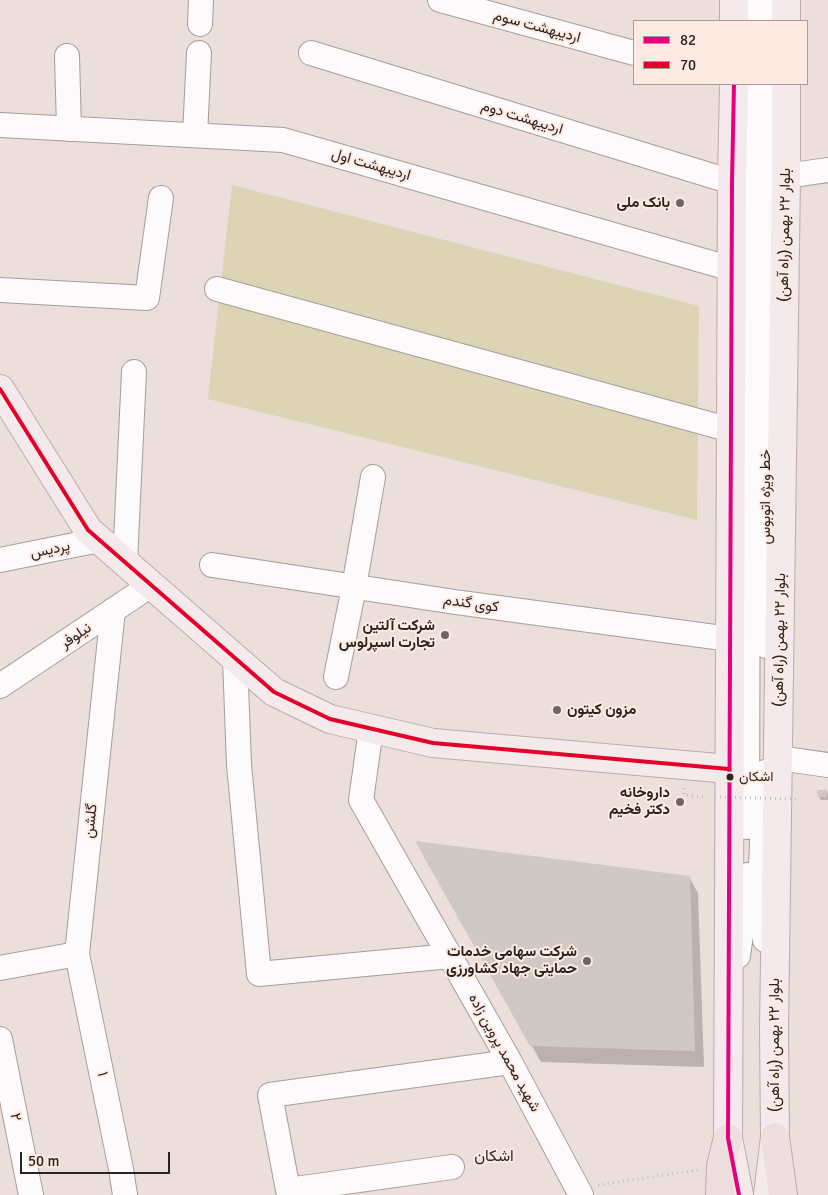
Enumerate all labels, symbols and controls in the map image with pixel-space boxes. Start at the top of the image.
street label: اردیبهشت سوم [492,7,582,47]
legend [633,20,808,85]
text: 82 [680,31,696,49]
text: 70 [680,56,696,74]
street label: اردیبهشت دوم [479,97,565,139]
street label: اردیبهشت اول [329,145,413,185]
street label: بلوار ۲۲ بهمن (راه آهن) [775,168,795,302]
place label: بانک ملی [617,194,670,212]
marker: بانک ملی [674,197,686,209]
street label: خط ویژه اتوبوس [757,449,775,545]
street label: پردیس [28,537,72,563]
street label: بلوار ۲۲ بهمن (راه آهن) [770,573,790,707]
street label: کوی گندم [442,591,500,617]
place label: شرکت آلتین تجارت اسپرلوس [339,617,435,652]
street label: نیلوفر [57,619,95,653]
marker: شرکت آلتین تجارت اسپرلوس [439,629,451,641]
place label: مزون کیتون [567,701,636,719]
marker: مزون کیتون [551,704,563,716]
place label: اشکان [739,769,774,785]
marker: اشکان [725,772,735,782]
place label: داروخانه دکتر فخیم [609,784,670,819]
marker: داروخانه دکتر فخیم [674,796,686,808]
street label: گلشن [80,803,102,839]
place label: شرکت سهامی خدمات حمایتی جهاد کشاورزی [446,943,577,978]
marker: شرکت سهامی خدمات حمایتی جهاد کشاورزی [581,955,593,967]
street label: بلوار ۲۲ بهمن (راه آهن) [766,978,784,1112]
street label: شهید محمد پروین زاده [464,991,544,1115]
street label: ۱ [93,1070,111,1078]
street label: ۲ [5,1111,25,1123]
scale bar [22,1142,172,1174]
district label: اشکان [474,1147,514,1167]
text: 50 m [28,1152,59,1170]

